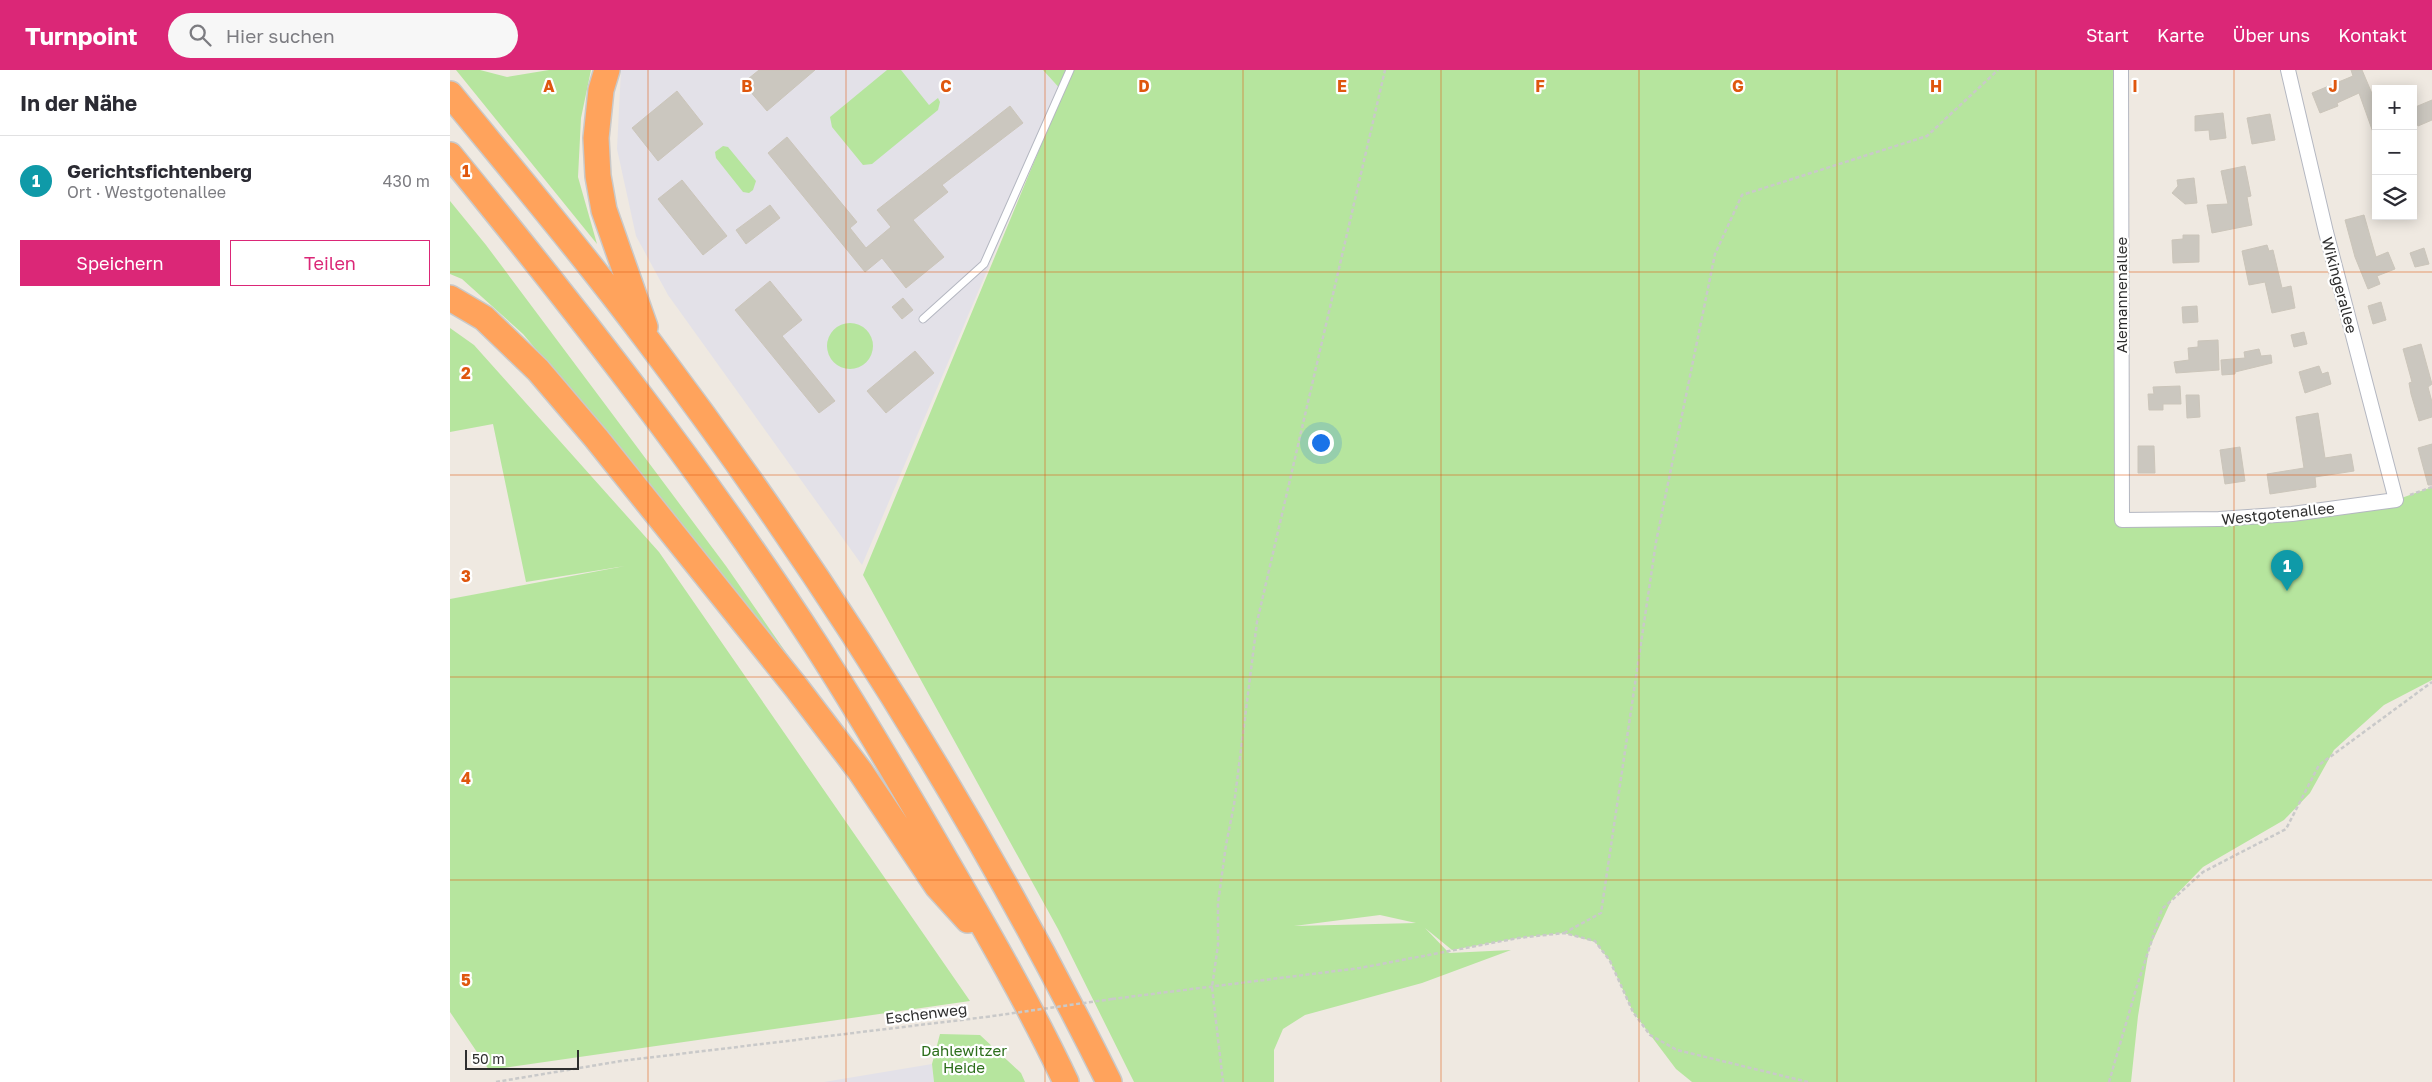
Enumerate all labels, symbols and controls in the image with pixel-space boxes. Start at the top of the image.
search box [168,13,518,58]
text: Turnpoint [25,21,138,50]
icon: search [186,21,214,49]
text: Hier suchen [226,24,335,47]
text: Start [2086,24,2129,46]
text: Karte [2157,24,2204,46]
text: Über uns [2232,24,2310,46]
text: Kontakt [2338,24,2407,46]
text: A [543,76,555,96]
text: B [741,76,753,96]
text: C [940,76,952,96]
text: D [1138,76,1150,96]
text: E [1337,76,1347,96]
text: F [1535,76,1545,96]
text: G [1732,76,1744,96]
text: H [1930,76,1942,96]
text: I [2132,76,2138,96]
text: J [2328,76,2338,96]
map controls [2372,85,2417,220]
button: + [2372,85,2417,130]
text: In der Nähe [20,90,137,116]
button: − [2372,130,2417,175]
text: Gerichtsfichtenberg [67,159,252,182]
text: 1 [462,161,470,181]
text: 1 [32,171,40,191]
text: 430 m [383,171,430,191]
button: layers [2372,175,2417,220]
text: Ort · Westgotenallee [67,182,226,202]
street label: Wikingerallee [2318,235,2362,335]
street label: Alemannenallee [2112,236,2130,353]
button: Speichern [20,240,220,286]
button: Teilen [230,240,430,286]
text: 2 [461,363,471,383]
your location [1308,430,1334,456]
street label: Westgotenallee [2220,498,2336,528]
pin: 1 [2271,550,2303,591]
text: 3 [461,566,471,586]
text: 4 [461,768,471,788]
text: 5 [461,970,471,990]
street label: Eschenweg [884,999,968,1027]
park label: Dahlewitzer Heide [921,1041,1007,1076]
scale bar [465,1047,579,1070]
text: 50 m [472,1050,505,1067]

